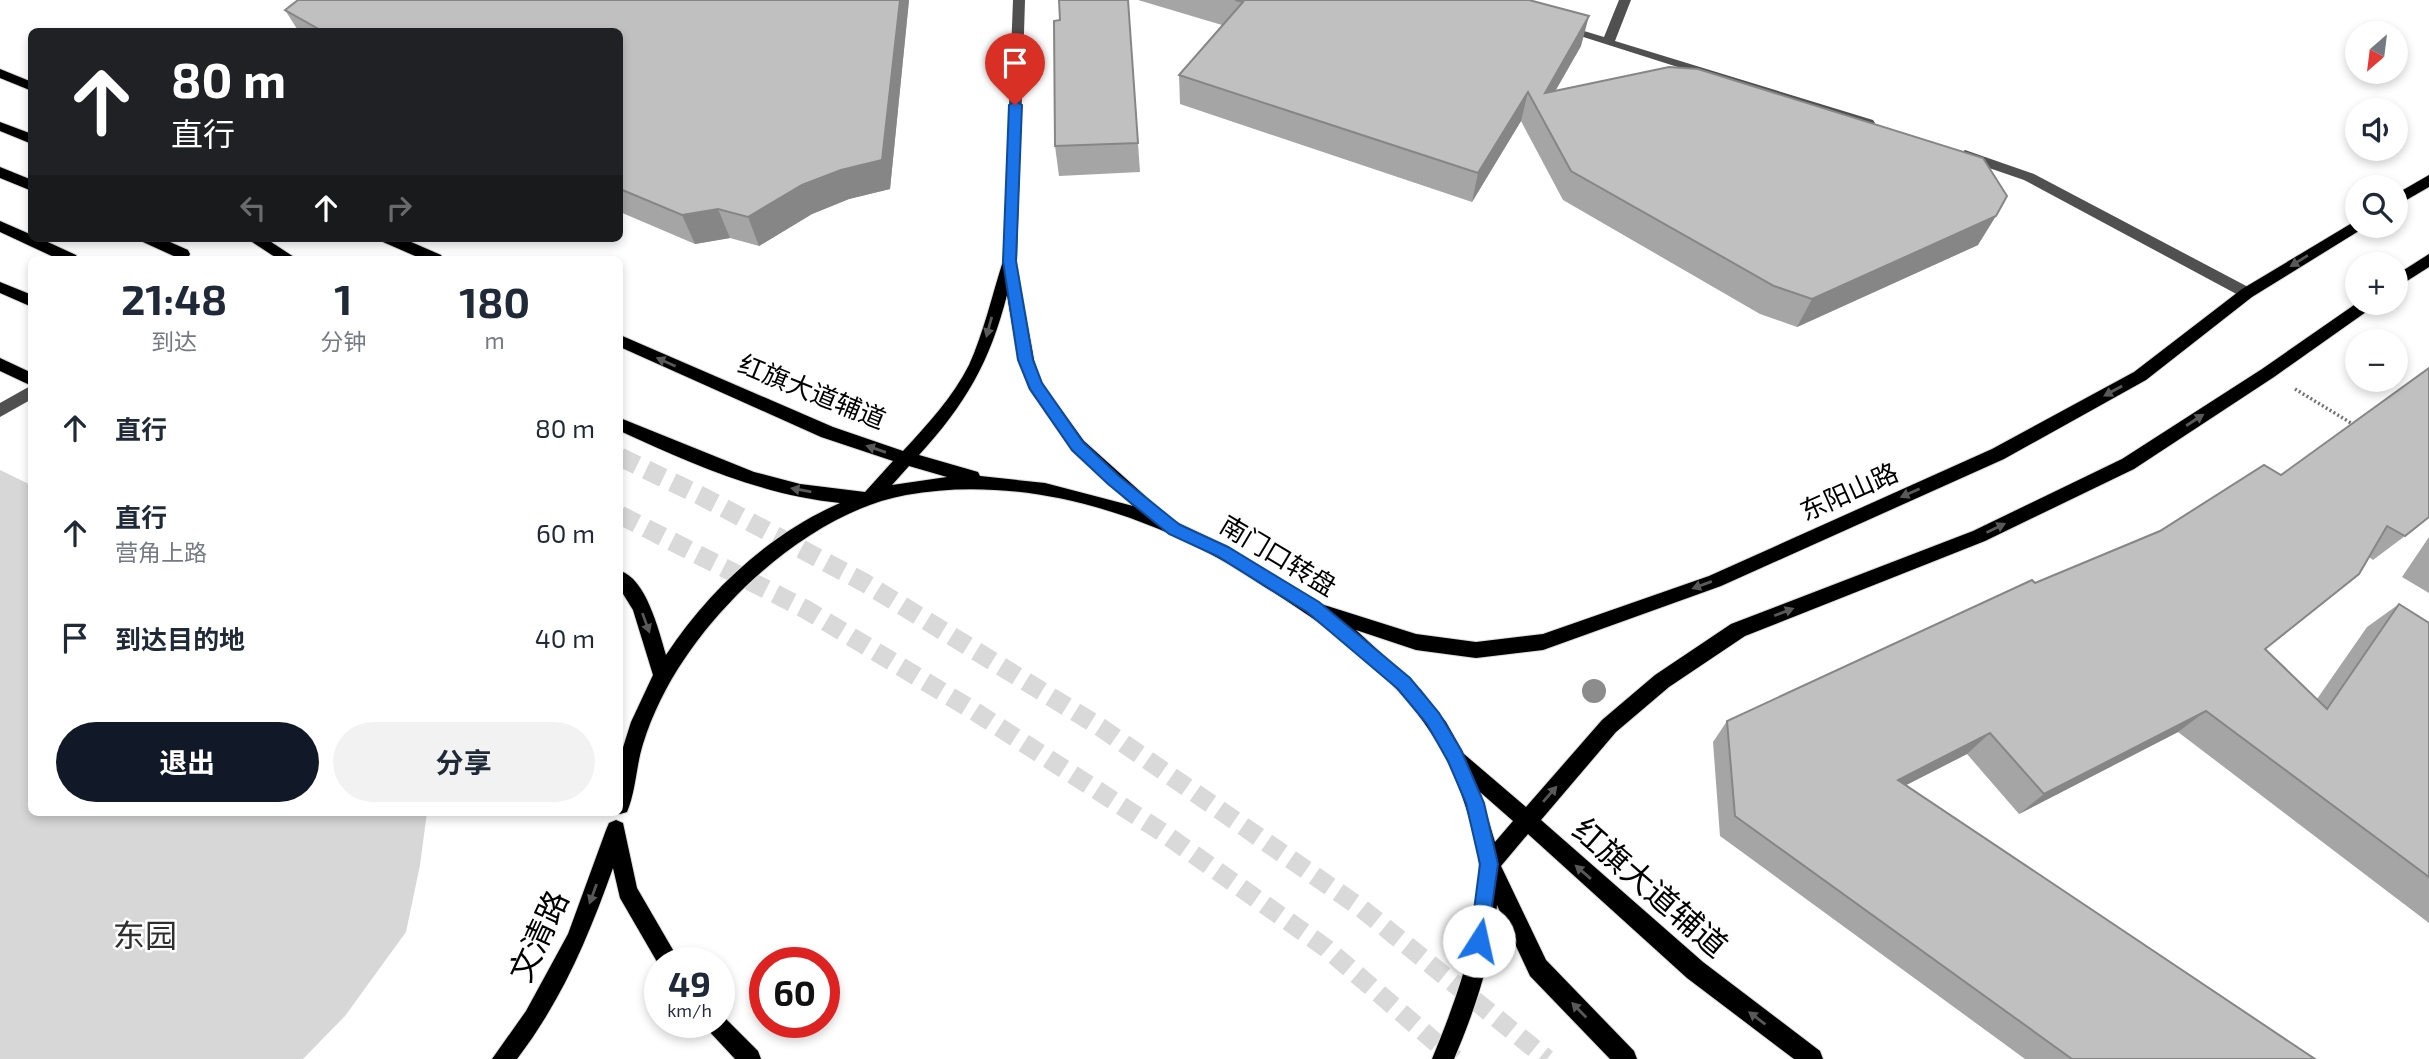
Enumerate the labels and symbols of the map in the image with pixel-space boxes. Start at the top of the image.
north arrow [2345,21,2408,84]
pin [985,33,1045,105]
one-way arrow [2290,254,2309,267]
one-way arrow [983,316,994,338]
street label: 红旗大道辅道 [734,347,891,434]
one-way arrow [656,356,677,367]
one-way arrow [2103,385,2123,397]
one-way arrow [2186,414,2205,427]
one-way arrow [866,443,887,454]
street label: 东阳山路 [1795,455,1902,526]
one-way arrow [790,484,812,495]
one-way arrow [1900,487,1920,499]
street label: 南门口转盘 [1215,508,1342,601]
one-way arrow [1986,522,2006,534]
one-way arrow [1692,580,1713,591]
one-way arrow [1774,606,1795,617]
one-way arrow [641,612,652,633]
one-way arrow [1542,786,1557,803]
street label: 红旗大道辅道 [1566,809,1736,964]
one-way arrow [1574,864,1592,880]
street label: 文清路 [500,884,575,987]
one-way arrow [587,884,598,905]
position arrow [1442,904,1516,978]
park label: 东园 [113,915,177,953]
speed limit sign: 60 [749,947,840,1038]
one-way arrow [1571,1002,1587,1019]
one-way arrow [1749,1010,1767,1025]

